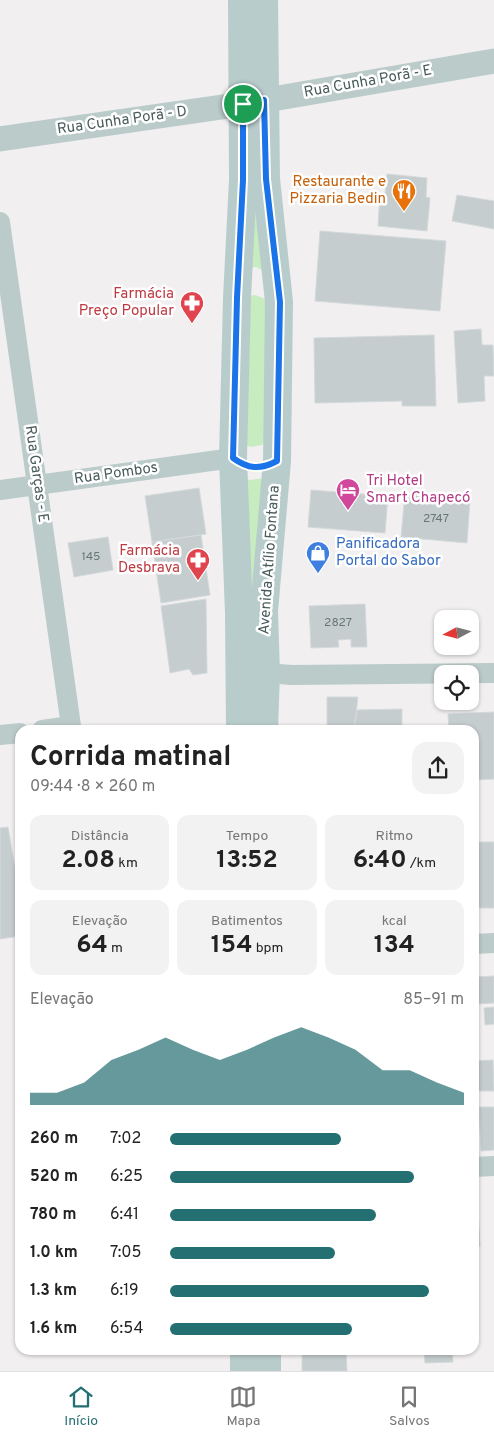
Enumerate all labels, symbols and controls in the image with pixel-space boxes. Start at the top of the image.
street label: Rua Cunha Porã - E [303,61,433,103]
pin [222,83,264,125]
icon: arrive [229,90,257,118]
street label: Rua Cunha Porã - D [56,102,188,140]
place label: Restaurante e Pizzaria Bedin [290,173,386,209]
restaurant icon: Restaurante e Pizzaria Bedin [391,178,417,212]
place label: Farmácia Preço Popular [79,285,174,321]
pharmacy icon: Farmácia Preço Popular [179,290,205,324]
street label: Rua Garças - E [20,424,52,524]
street label: Rua Pombos [73,459,159,489]
place label: Tri Hotel Smart Chapecó [366,472,470,508]
hotel icon: Tri Hotel Smart Chapecó [335,477,361,511]
street label: Avenida Atílio Fontana [255,485,285,635]
house number: 2747 [423,511,449,527]
place label: Panificadora Portal do Sabor [336,535,441,571]
shop icon: Panificadora Portal do Sabor [305,540,331,574]
place label: Farmácia Desbrava [118,542,180,578]
pharmacy icon: Farmácia Desbrava [185,547,211,581]
house number: 145 [81,549,101,565]
north arrow [434,610,479,655]
map controls [434,610,479,710]
house number: 2827 [324,615,352,631]
button: locate [434,665,479,710]
text: Corrida matinal [30,740,231,776]
button: share [412,742,464,794]
text: 09:44 · 8 × 260 m [30,777,155,797]
text: Distância [71,828,129,845]
text: Tempo [226,828,268,845]
text: Ritmo [376,828,413,845]
text: 2.08 [62,845,115,877]
text: 13:52 [216,845,278,877]
text: 6:40 [353,845,407,877]
text: km [115,855,138,872]
text: /km [407,855,436,872]
text: Elevação [72,913,128,930]
text: Batimentos [211,913,283,930]
text: kcal [382,913,407,930]
text: 64 [76,930,108,962]
text: 154 [211,930,253,962]
text: 134 [374,930,415,962]
text: m [108,940,123,957]
text: bpm [253,940,283,957]
text: Elevação [30,990,94,1010]
text: 85–91 m [403,990,464,1010]
text: 260 m [30,1129,78,1149]
text: 7:02 [110,1129,141,1149]
text: 520 m [30,1167,78,1187]
text: 6:25 [110,1167,143,1187]
text: 780 m [30,1205,76,1225]
text: 6:41 [110,1205,139,1225]
text: 1.0 km [30,1243,78,1263]
text: 7:05 [110,1243,142,1263]
text: 1.3 km [30,1281,77,1301]
text: 6:19 [110,1281,139,1301]
text: 1.6 km [30,1319,77,1339]
text: 6:54 [110,1319,143,1339]
tab: Início [64,1383,98,1430]
tab: Mapa [227,1383,260,1430]
tab: Salvos [389,1383,430,1430]

